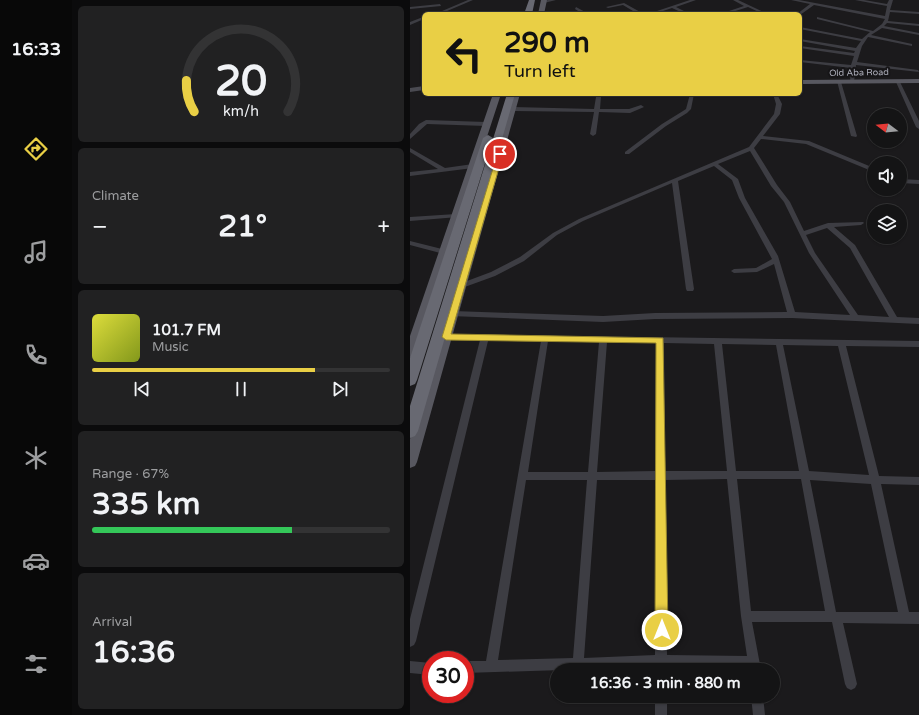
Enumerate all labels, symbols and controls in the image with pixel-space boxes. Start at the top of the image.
text: 290 m [504,26,590,60]
icon: left [438,28,490,80]
text: 16:33 [11,38,61,60]
text: 20 [215,57,267,107]
text: Turn left [504,60,576,82]
street label: Old Aba Road [829,67,889,79]
text: km/h [223,102,259,119]
north arrow [867,108,907,148]
map controls [867,108,907,244]
icon: directions [22,135,50,163]
pin [483,137,517,171]
icon: arrive [489,143,511,165]
button: sound [867,156,907,196]
text: Climate [92,188,139,204]
button: layers [867,204,907,244]
text: 21° [218,208,267,245]
text: − [92,214,108,240]
text: + [378,214,390,240]
icon: music [22,238,50,266]
text: 101.7 FM [152,321,221,339]
text: Music [152,339,189,355]
icon: phone [22,341,50,369]
icon: previous [131,378,153,400]
icon: pause [230,378,252,400]
icon: next [329,378,351,400]
icon: climate [22,444,50,472]
text: Range · 67% [92,466,169,482]
text: 335 km [92,486,200,523]
icon: car [22,547,50,575]
position arrow [641,609,683,651]
text: Arrival [92,614,132,630]
text: 16:36 [92,634,175,671]
icon: filters [22,650,50,678]
speed limit sign: 30 [422,651,474,703]
text: 16:36 · 3 min · 880 m [590,674,740,692]

